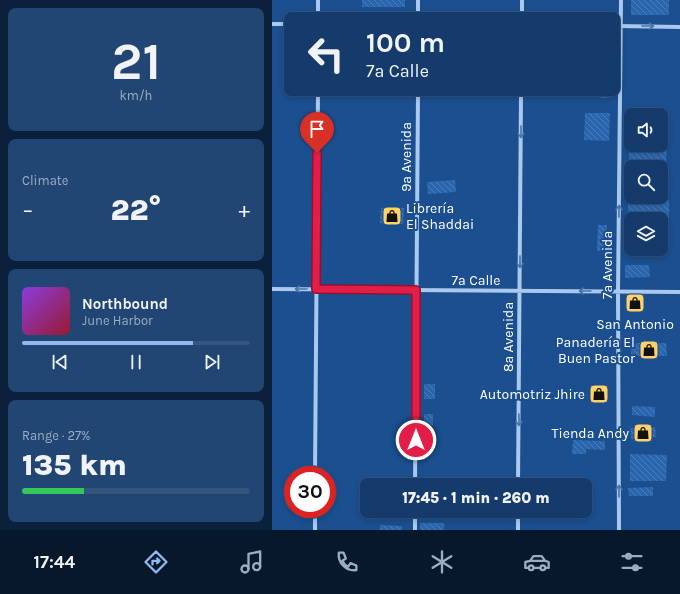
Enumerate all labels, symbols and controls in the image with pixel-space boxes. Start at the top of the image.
one-way arrow [642,22,655,30]
text: 100 m [366,26,445,59]
icon: left [300,28,352,80]
text: 21 [111,31,161,92]
text: 7a Calle [366,60,429,82]
text: km/h [120,88,152,103]
map controls [624,108,668,256]
button: sound [624,108,668,152]
pin [300,112,334,153]
icon: arrive [306,118,328,140]
street label: 9a Avenida [398,122,415,192]
one-way arrow [517,125,525,138]
button: search [624,160,668,204]
text: Climate [22,173,68,188]
text: 22° [110,192,162,228]
text: − [22,197,34,223]
text: + [238,197,250,223]
place label: Librería El Shaddai [406,200,474,233]
shop icon: Librería El Shaddai [381,205,403,227]
one-way arrow [615,205,623,218]
button: layers [624,212,668,256]
street label: 7a Avenida [599,231,616,299]
one-way arrow [516,255,524,268]
street label: 7a Calle [452,272,500,289]
one-way arrow [295,285,308,293]
one-way arrow [579,287,592,295]
shop icon: San Antonio [624,292,646,314]
text: Northbound [82,295,168,313]
street label: 8a Avenida [500,302,517,372]
text: June Harbor [82,313,153,328]
place label: San Antonio [596,316,674,333]
place label: Panadería El Buen Pastor [556,334,636,367]
shop icon: Panadería El Buen Pastor [638,339,660,361]
icon: previous [49,351,71,373]
icon: pause [125,351,147,373]
icon: next [201,351,223,373]
shop icon: Automotriz Jhire [588,383,610,405]
place label: Automotriz Jhire [480,386,585,403]
one-way arrow [515,413,523,426]
position arrow [395,419,437,461]
shop icon: Tienda Andy [632,422,654,444]
place label: Tienda Andy [552,425,629,442]
text: Range · 27% [22,428,91,443]
text: 135 km [22,447,127,483]
speed limit sign: 30 [284,466,336,518]
one-way arrow [615,485,623,498]
text: 17:45 · 1 min · 260 m [402,489,550,507]
icon: directions [142,548,170,576]
icon: music [238,548,266,576]
icon: phone [333,548,361,576]
icon: climate [428,548,456,576]
icon: car [523,548,551,576]
icon: filters [618,548,646,576]
text: 17:44 [34,551,75,573]

